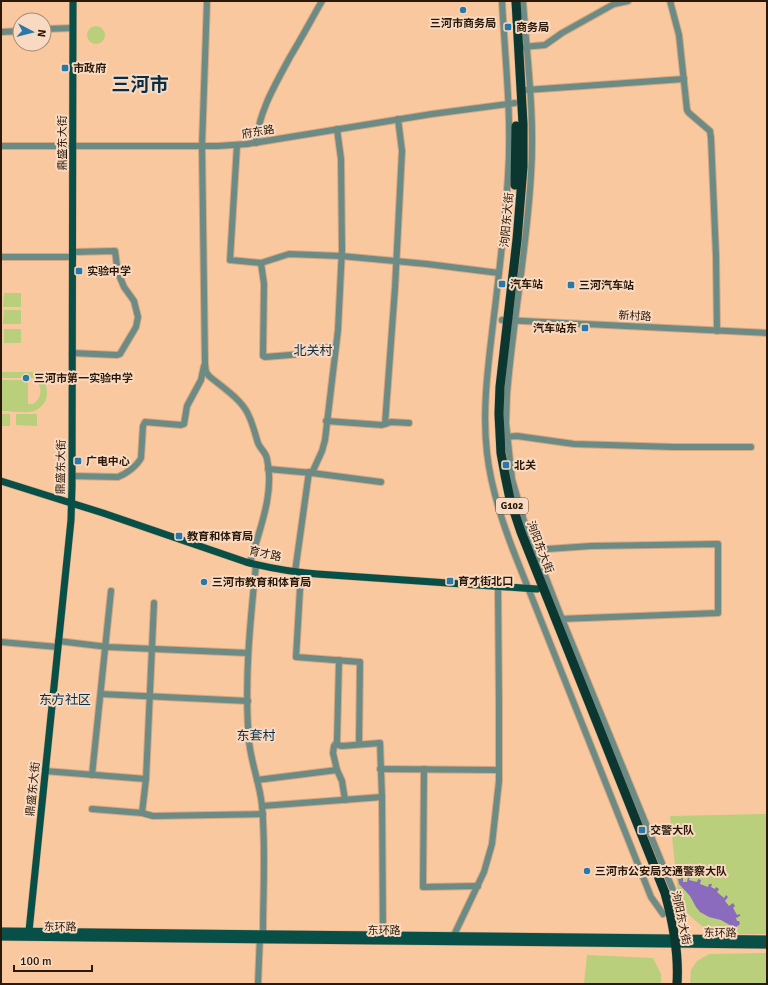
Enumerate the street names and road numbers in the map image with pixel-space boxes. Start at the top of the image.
street label: 鼎盛东大街 [56,116,69,171]
street label: 府东路 [241,123,275,141]
street label: 泃阳东大街 [498,192,516,248]
street label: 新村路 [618,309,652,323]
street label: 鼎盛东大街 [54,439,68,495]
road number: G102 [496,498,528,514]
street label: 泃阳东大街 [524,519,556,575]
street label: 育才路 [248,544,282,564]
street label: 鼎盛东大街 [24,761,42,817]
street label: 泃阳东大街 [669,890,693,946]
street label: 东环路 [43,920,77,934]
street label: 东环路 [368,924,401,937]
street label: 东环路 [703,926,737,940]

